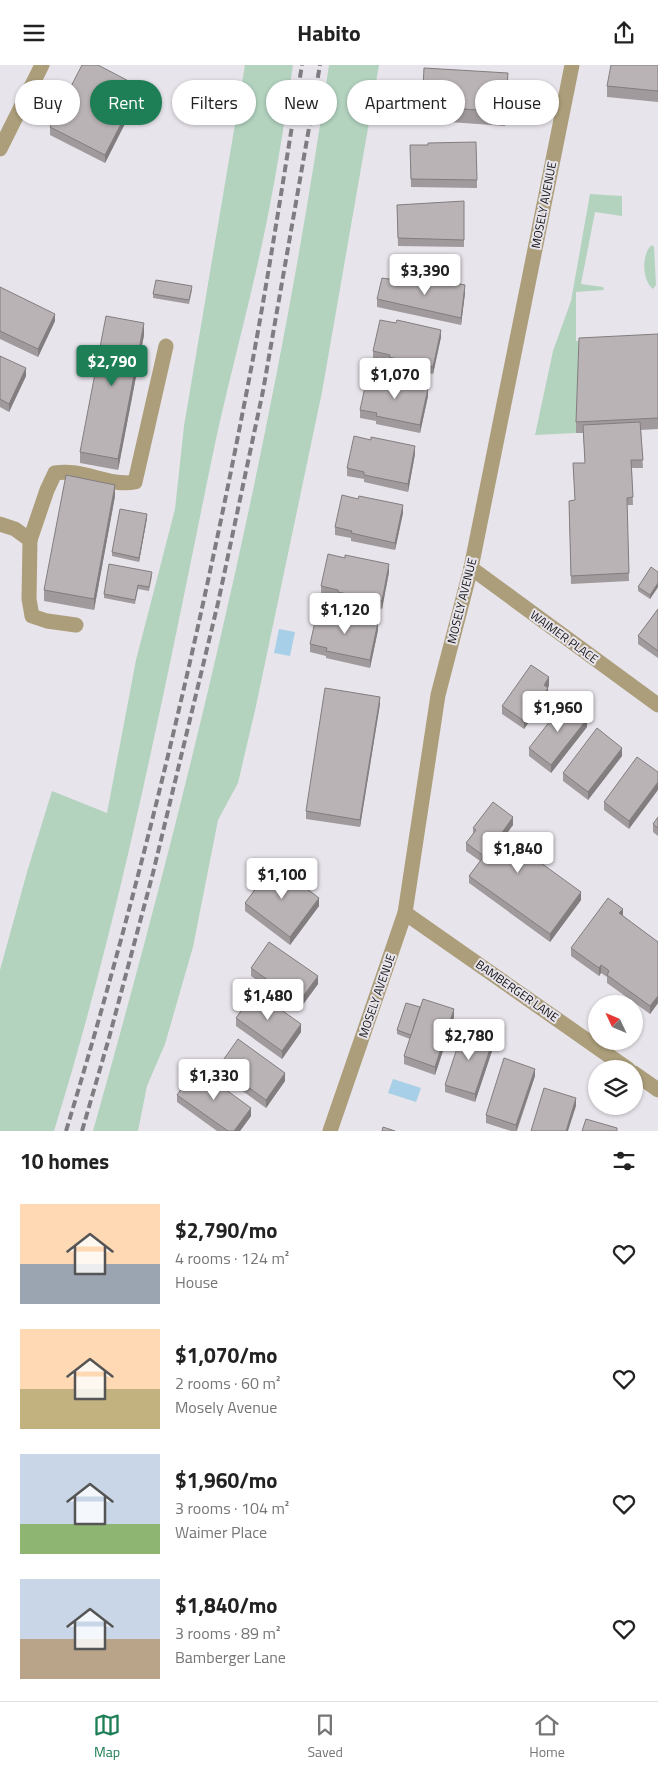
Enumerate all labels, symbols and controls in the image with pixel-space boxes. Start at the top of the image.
text: Habito [297,16,361,50]
icon: menu [20,19,48,47]
icon: share [610,19,638,47]
chip: Buy [15,80,80,125]
chip: Rent [90,80,162,125]
chip: Filters [172,80,256,125]
chip: New [266,80,337,125]
chip: Apartment [347,80,465,125]
chip: House [475,80,559,125]
street label: MOSELY AVENUE [526,160,561,250]
pin: $3,390 [384,253,466,296]
text: $3,390 [400,258,450,282]
pin: $2,790 [71,345,153,387]
text: $2,790 [87,349,137,373]
pin: $1,070 [354,357,436,400]
text: $1,070 [370,362,420,386]
street label: MOSELY AVENUE [442,556,481,646]
pin: $1,120 [304,593,386,635]
text: $1,120 [320,597,370,621]
street label: WAIMER PLACE [526,605,603,668]
pin: $1,960 [517,691,599,733]
text: $1,960 [533,695,583,719]
pin: $1,840 [477,831,559,874]
text: $1,840 [493,836,543,860]
pin: $1,100 [241,857,323,900]
text: $1,100 [257,862,307,886]
street label: MOSELY AVENUE [353,951,400,1040]
street label: BAMBERGER LANE [472,955,563,1027]
pin: $1,480 [227,979,309,1021]
text: $1,480 [243,983,293,1007]
north arrow [588,995,642,1050]
map controls [588,995,643,1115]
pin: $2,780 [428,1019,510,1061]
text: $2,780 [444,1023,494,1047]
pin: $1,330 [173,1059,255,1101]
button: layers [588,1060,643,1115]
text: $1,330 [189,1063,239,1087]
text: 10 homes [20,1145,109,1177]
icon: filters [610,1147,638,1175]
text: $2,790/mo [175,1214,277,1246]
icon: home [60,1224,120,1284]
icon: heart [610,1240,638,1268]
text: 4 rooms · 124 m² [175,1246,289,1270]
text: House [175,1270,218,1294]
text: $1,070/mo [175,1339,277,1371]
icon: home [60,1349,120,1409]
icon: heart [610,1365,638,1393]
text: 2 rooms · 60 m² [175,1371,280,1395]
text: Mosely Avenue [175,1395,277,1419]
text: $1,960/mo [175,1464,277,1496]
icon: home [60,1474,120,1534]
icon: heart [610,1490,638,1518]
text: 3 rooms · 104 m² [175,1496,289,1520]
text: Waimer Place [175,1520,267,1544]
text: $1,840/mo [175,1589,277,1621]
icon: home [60,1599,120,1659]
icon: heart [610,1615,638,1643]
text: 3 rooms · 89 m² [175,1621,280,1645]
text: Bamberger Lane [175,1645,286,1669]
tab: Map [93,1711,121,1762]
tab: Saved [307,1711,343,1762]
tab: Home [529,1711,565,1762]

